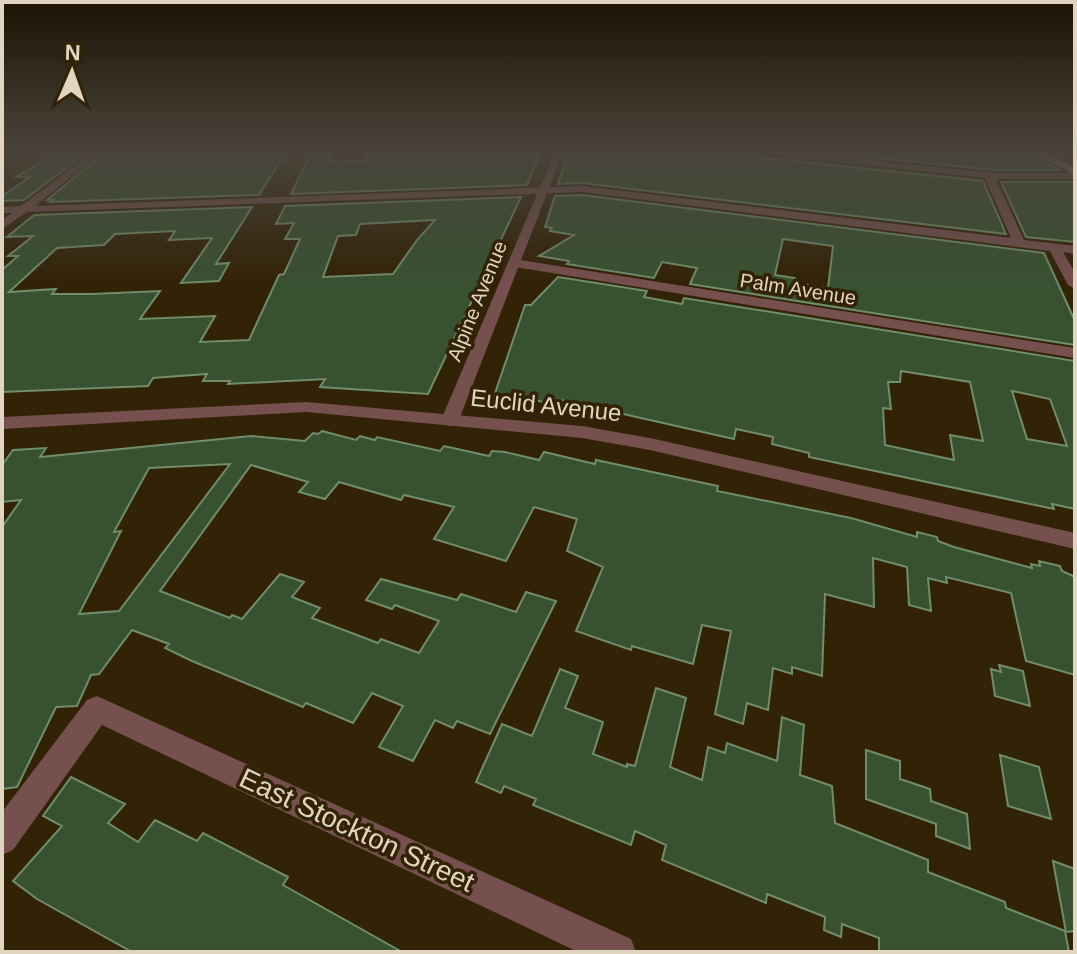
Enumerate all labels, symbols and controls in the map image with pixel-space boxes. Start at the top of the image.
north arrow [32,32,112,112]
text: N [64,40,81,65]
street label: Alpine Avenue [443,238,511,364]
street label: Palm Avenue [738,269,858,309]
street label: Euclid Avenue [469,384,623,426]
street label: East Stockton Street [235,762,479,898]

